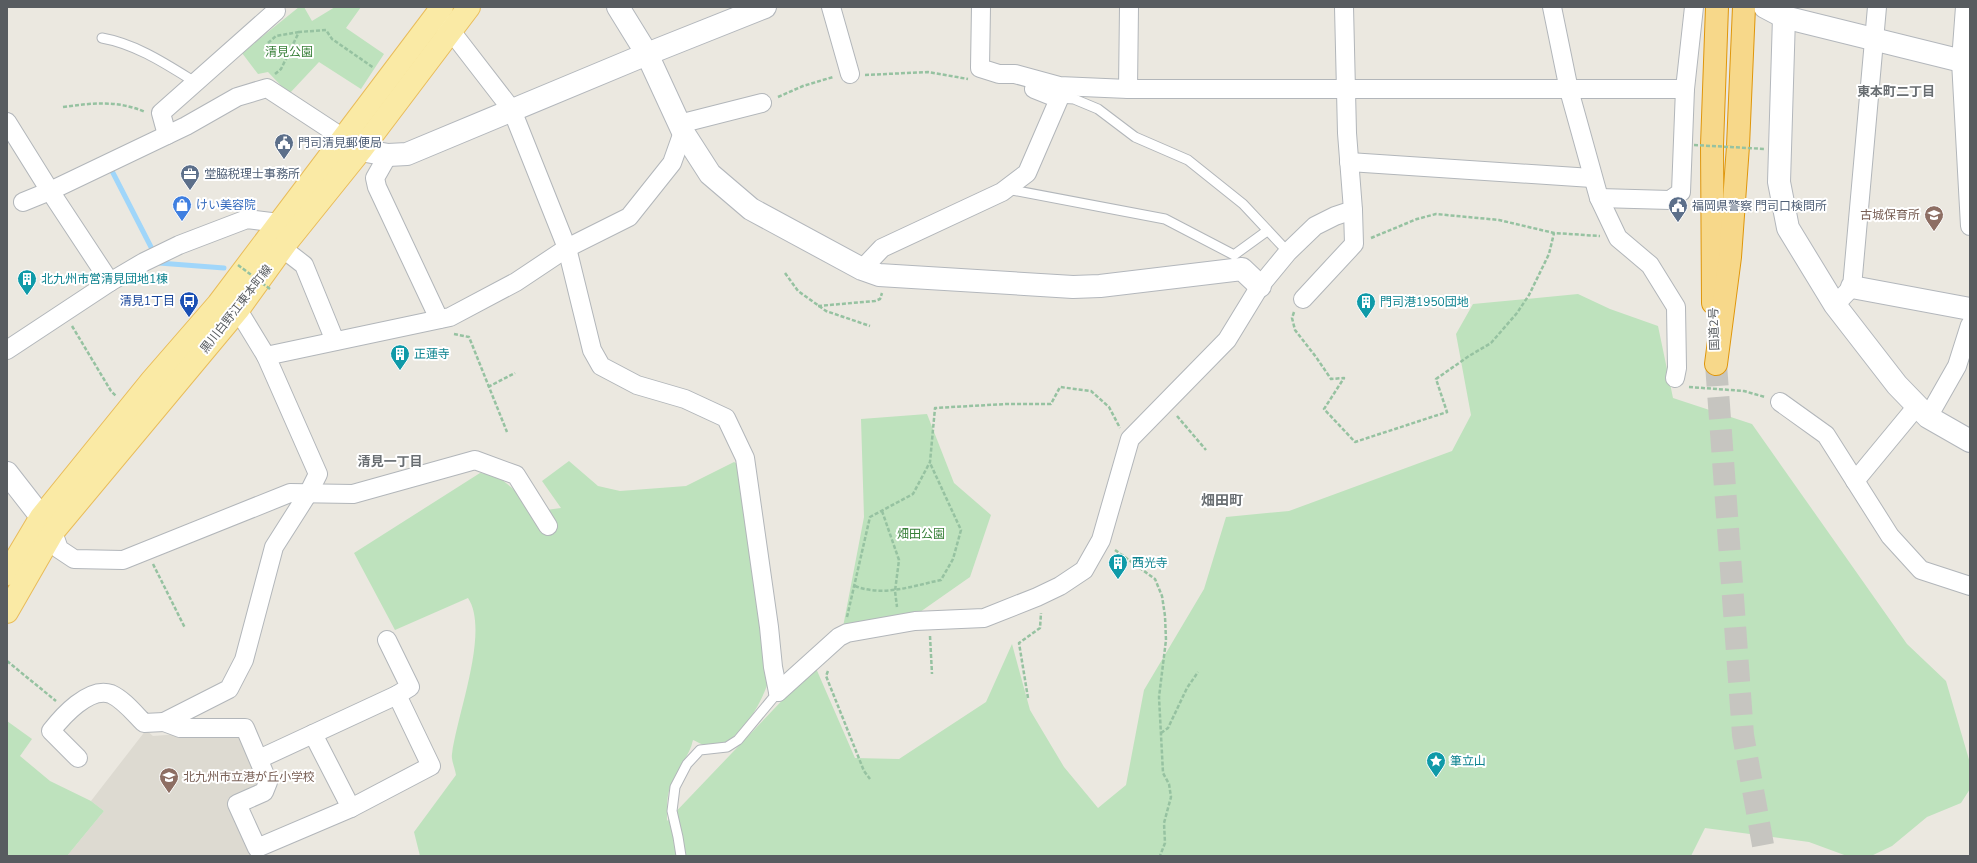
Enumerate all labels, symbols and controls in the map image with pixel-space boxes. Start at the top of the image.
park label: 清見公園 [265,44,313,60]
district label: 東本町二丁目 [1857,83,1935,101]
public building icon: 門司清見郵便局 [273,132,295,160]
place label: 門司清見郵便局 [298,135,382,151]
office icon: 堂脇税理士事務所 [179,163,201,191]
place label: 堂脇税理士事務所 [204,166,300,182]
shop icon: けい美容院 [171,194,193,222]
public building icon: 福岡県警察 門司口検問所 [1667,195,1689,223]
place label: けい美容院 [196,197,256,213]
place label: 福岡県警察 門司口検問所 [1692,198,1827,214]
school or university icon: 古城保育所 [1923,204,1945,232]
place label: 古城保育所 [1860,207,1920,223]
street label: 黒川白野江東本町線 [196,262,276,356]
building icon: 北九州市営清見団地1棟 [16,268,38,296]
place label: 北九州市営清見団地1棟 [41,271,168,287]
bus stop icon: 清見1丁目 [178,290,200,318]
building icon: 門司港1950団地 [1355,291,1377,319]
place label: 清見1丁目 [120,293,175,309]
place label: 門司港1950団地 [1380,294,1469,310]
street label: 国道2号 [1705,307,1723,351]
building icon: 正蓮寺 [389,343,411,371]
place label: 正蓮寺 [414,346,450,362]
district label: 清見一丁目 [357,453,423,471]
district label: 畑田町 [1201,491,1243,510]
park label: 畑田公園 [897,526,945,542]
building icon: 西光寺 [1107,552,1129,580]
place label: 西光寺 [1132,555,1168,571]
place icon: 筆立山 [1425,750,1447,778]
place label: 筆立山 [1450,753,1486,769]
school or university icon: 北九州市立港が丘小学校 [158,766,180,794]
place label: 北九州市立港が丘小学校 [183,769,315,785]

